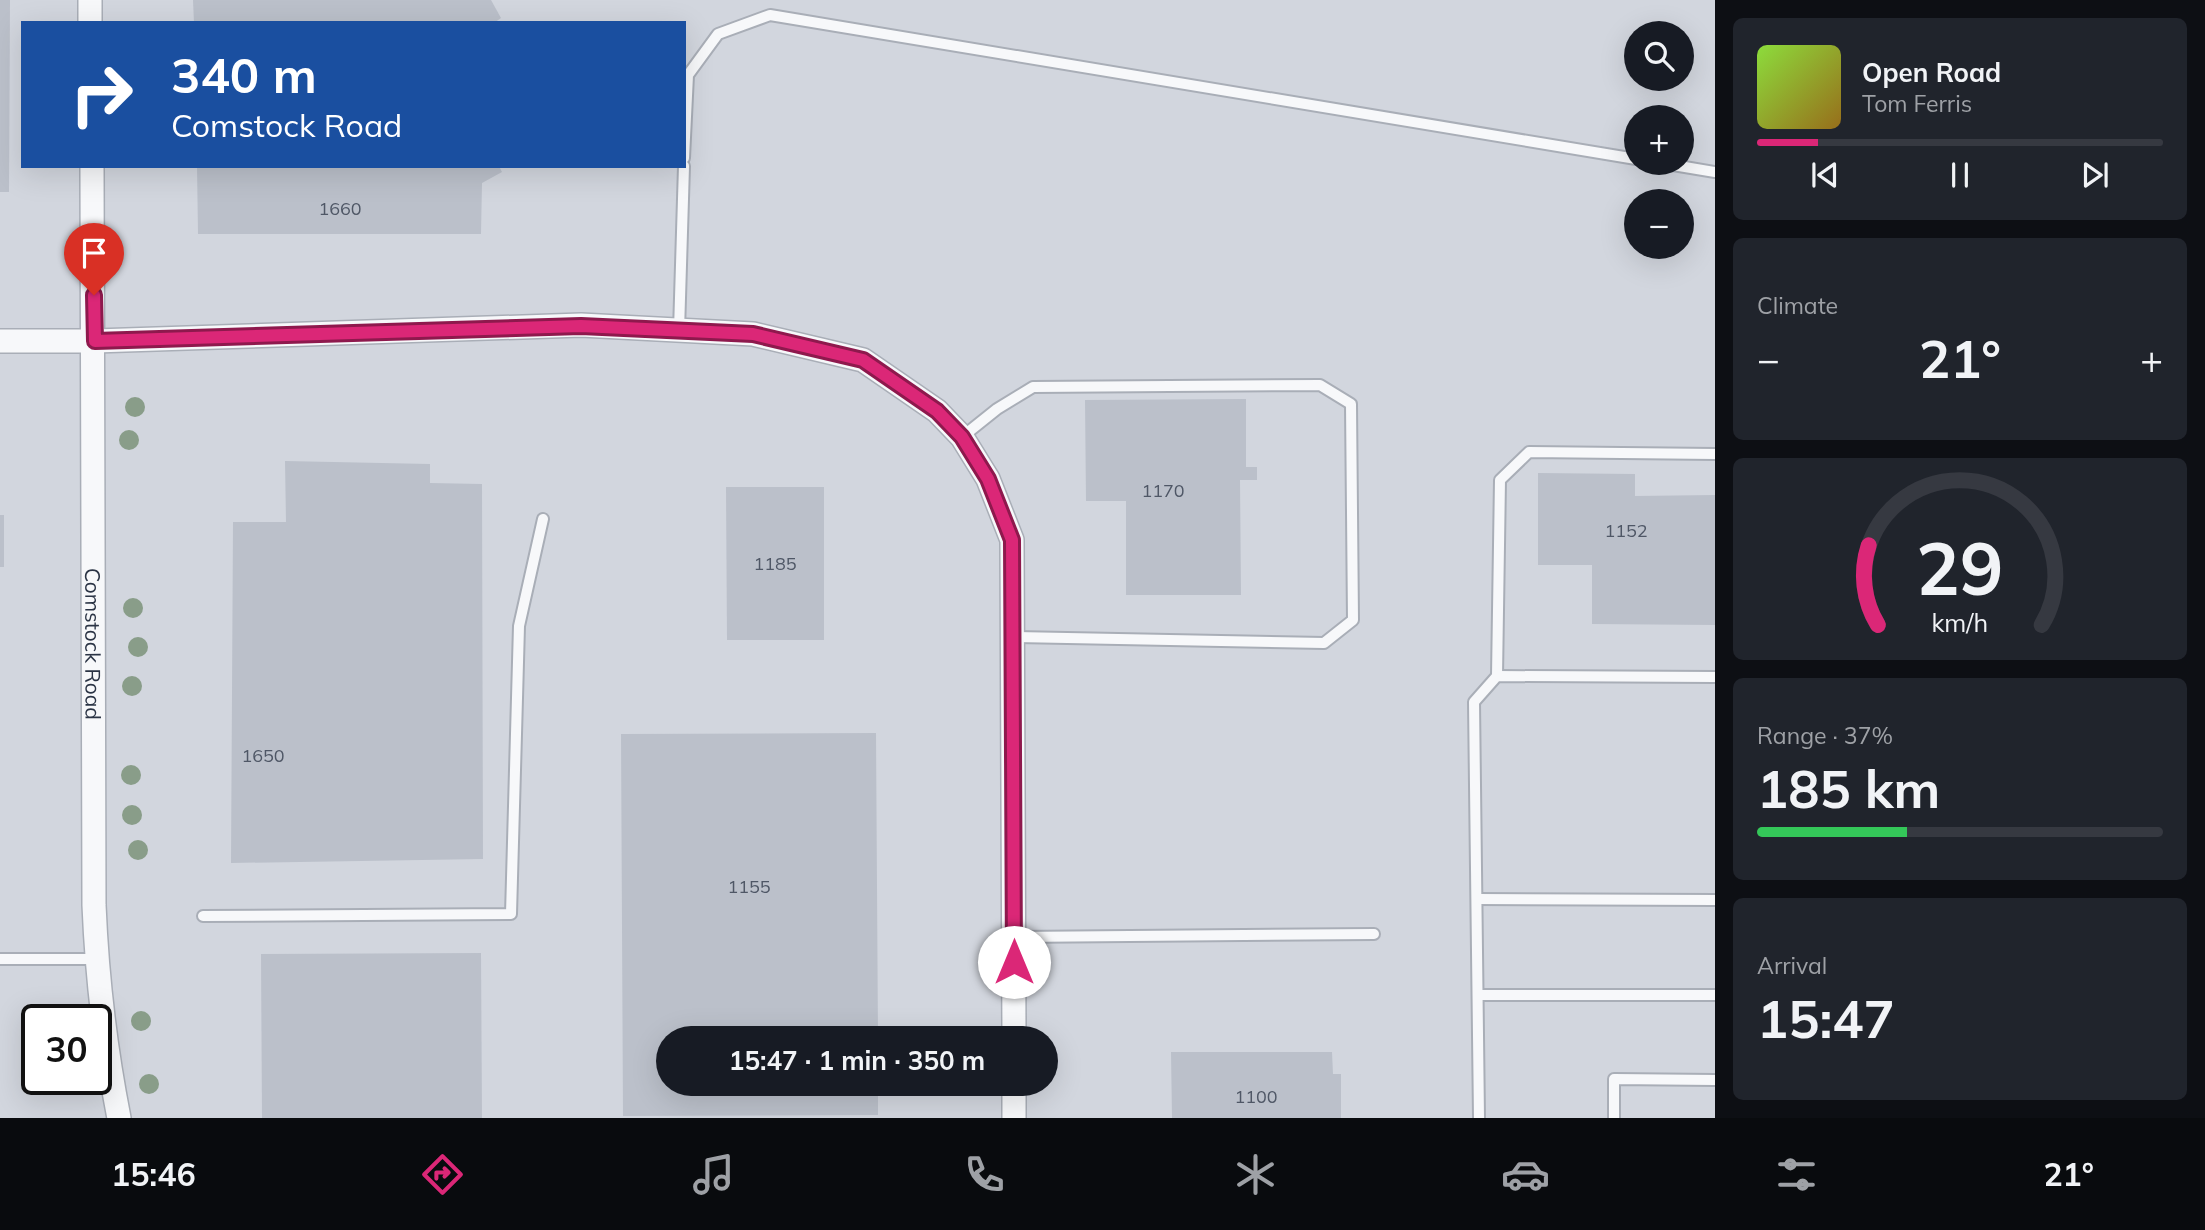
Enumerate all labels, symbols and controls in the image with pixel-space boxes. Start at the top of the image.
map controls [1624,21,1694,259]
button: search [1624,21,1694,91]
text: 340 m [171,44,317,105]
icon: right [56,49,147,140]
text: Open Road [1862,56,2001,89]
text: Tom Ferris [1862,89,1972,118]
text: Comstock Road [171,105,402,145]
button: + [1624,105,1694,175]
icon: previous [1806,156,1844,194]
icon: pause [1941,156,1979,194]
icon: next [2076,156,2114,194]
button: − [1624,189,1694,259]
house number: 1660 [318,197,362,220]
pin [64,223,124,295]
icon: arrive [75,234,113,272]
text: Climate [1757,291,1838,320]
text: 21° [1919,326,2001,391]
text: − [1757,335,1780,383]
text: + [2140,335,2163,383]
house number: 1170 [1141,479,1185,502]
house number: 1152 [1604,519,1648,542]
text: 29 [1916,522,2004,613]
house number: 1185 [753,552,797,575]
street label: Comstock Road [80,568,106,720]
text: km/h [1932,607,1988,638]
text: Range · 37% [1757,721,1893,750]
house number: 1650 [241,744,285,767]
text: 185 km [1757,756,1940,821]
house number: 1155 [727,875,771,898]
position arrow [977,925,1051,999]
text: Arrival [1757,951,1827,980]
text: 15:47 [1757,986,1895,1051]
speed limit sign: 30 [21,1004,112,1095]
text: 15:47 · 1 min · 350 m [729,1044,985,1077]
house number: 1100 [1234,1085,1278,1108]
icon: directions [418,1150,467,1199]
icon: music [689,1150,738,1199]
icon: phone [960,1150,1009,1199]
icon: climate [1231,1150,1280,1199]
icon: car [1501,1150,1550,1199]
icon: filters [1772,1150,1821,1199]
text: 15:46 [111,1154,196,1194]
text: 21° [2043,1154,2094,1194]

